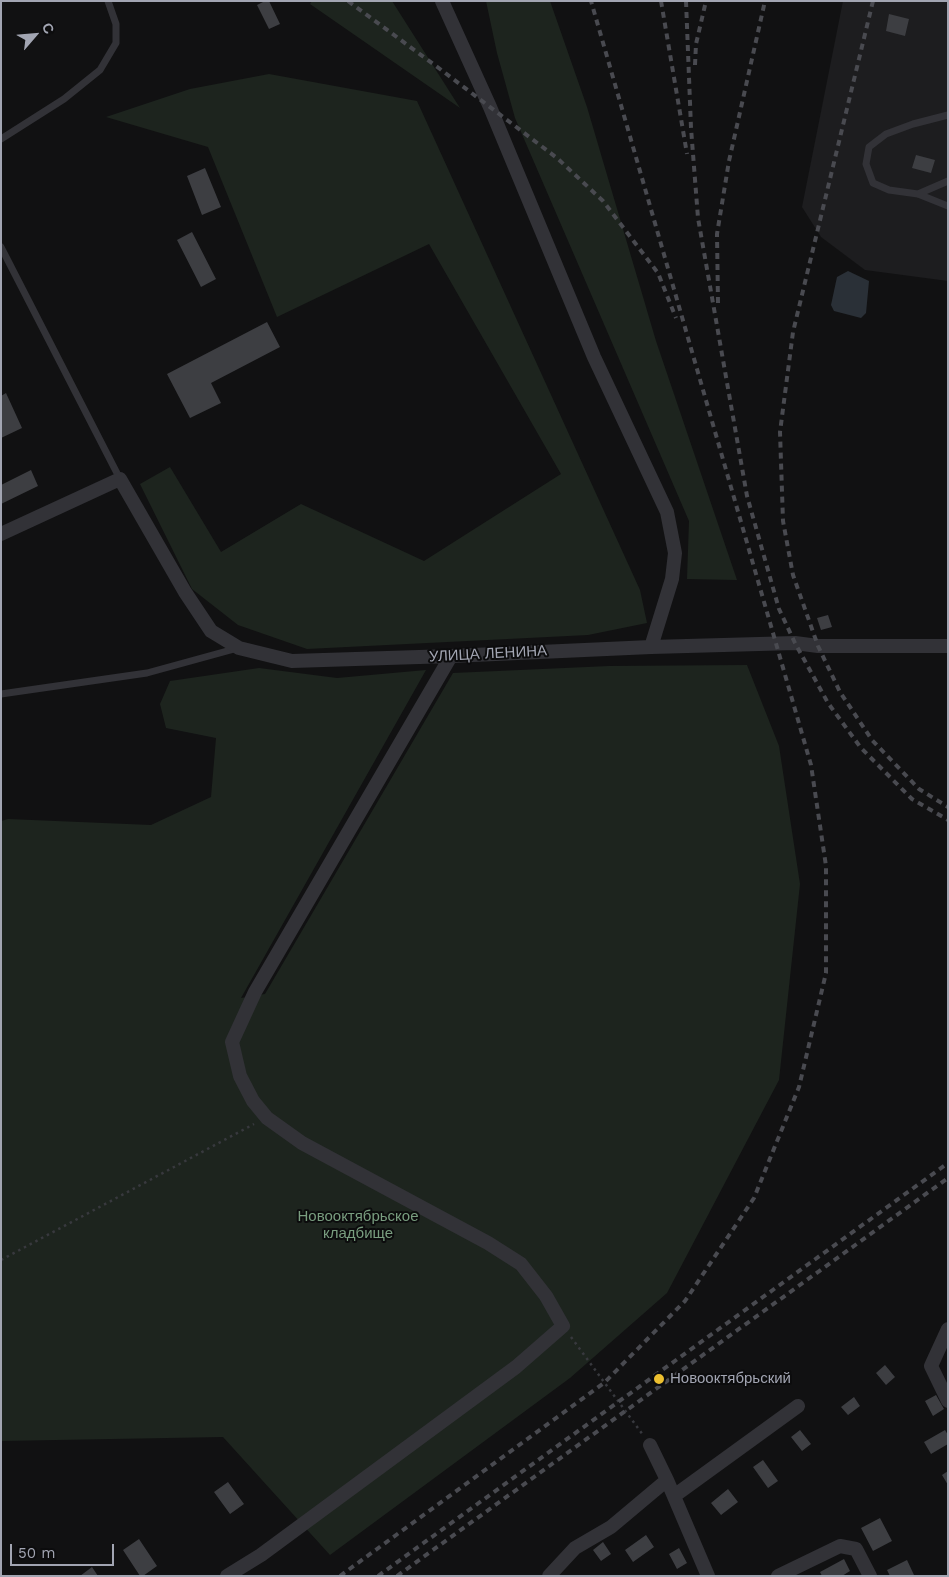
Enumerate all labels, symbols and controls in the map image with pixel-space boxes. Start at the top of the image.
north arrow [10,10,60,60]
text: С [39,20,58,36]
street label: УЛИЦА ЛЕНИНА [429,642,547,666]
park label: Новооктябрьское кладбище [297,1208,419,1243]
place label: Новооктябрьский [670,1370,791,1388]
marker: Новооктябрьский [652,1372,666,1386]
scale bar [12,1534,116,1566]
text: 50 m [18,1544,55,1562]

